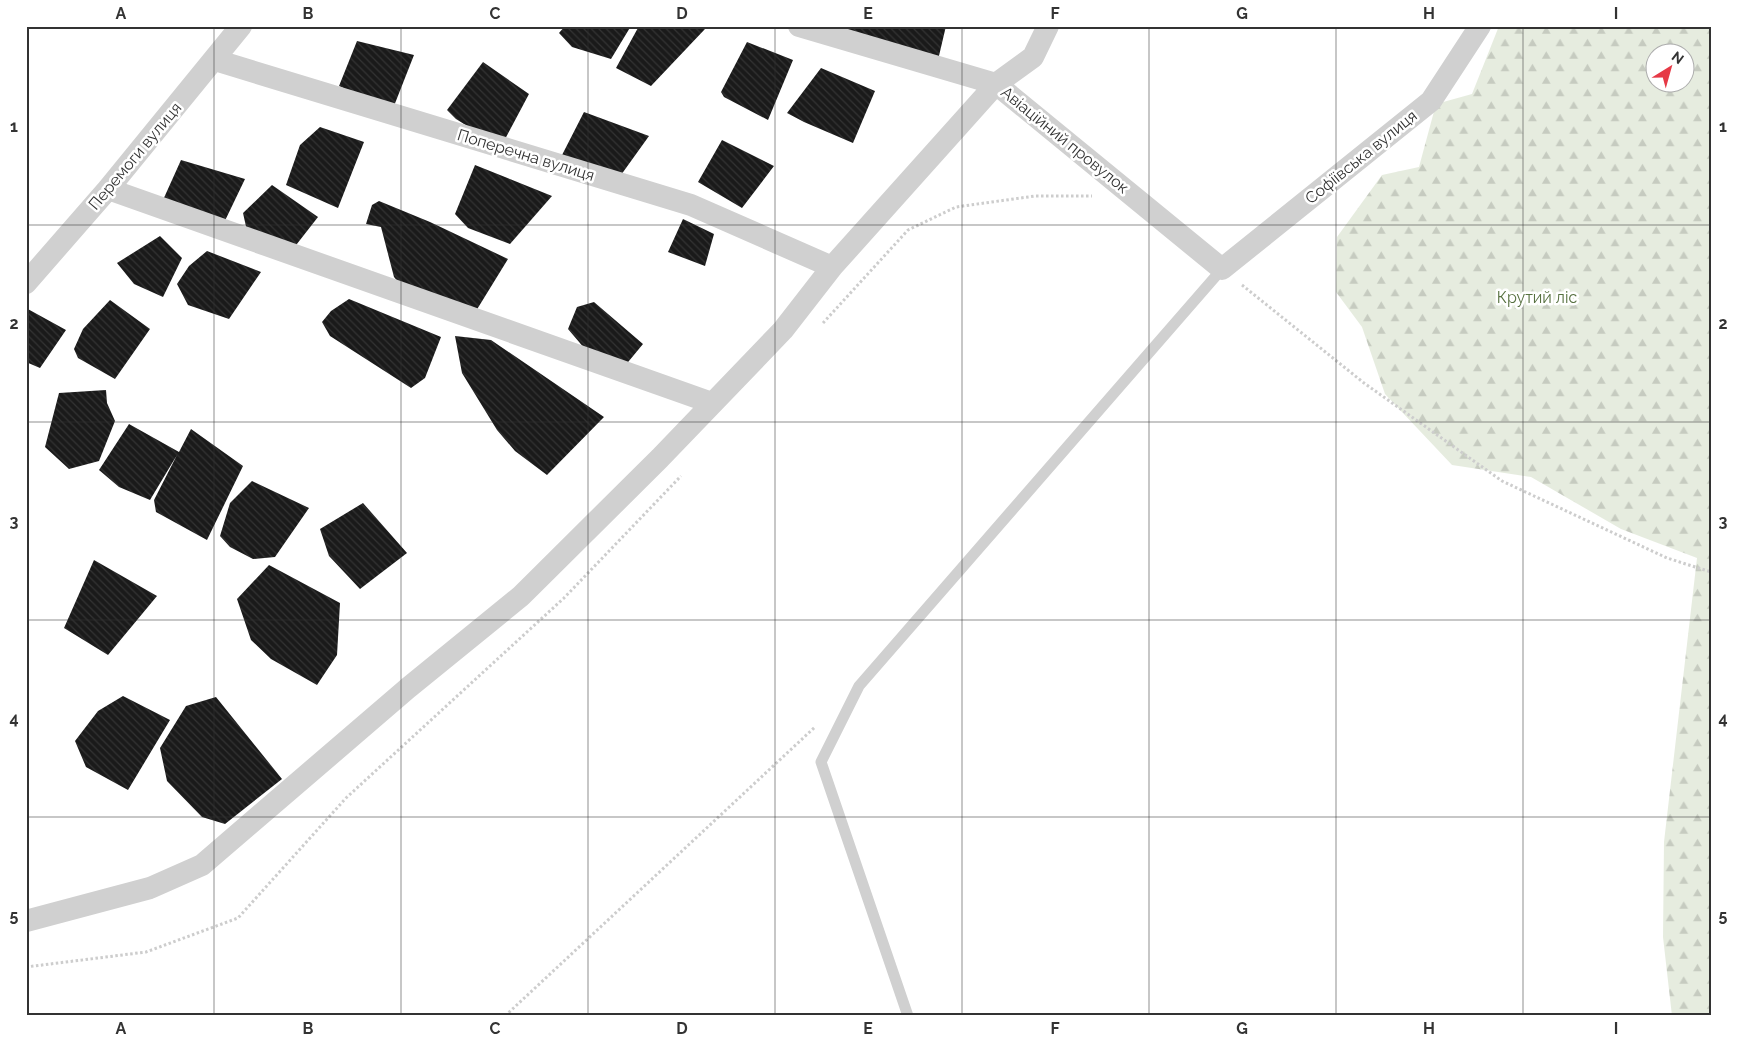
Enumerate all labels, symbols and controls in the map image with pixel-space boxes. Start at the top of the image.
text: A [116,4,127,23]
text: B [303,4,314,23]
text: C [490,4,501,23]
text: D [676,4,688,23]
text: E [863,4,873,23]
text: F [1050,4,1060,23]
text: G [1236,4,1248,23]
text: H [1423,4,1435,23]
text: I [1614,4,1618,23]
north arrow [1644,42,1694,92]
text: N [1669,48,1687,67]
street label: Авіаційний провулок [997,83,1133,197]
street label: Перемоги вулиця [85,98,185,214]
street label: Софіївська вулиця [1301,106,1421,208]
text: 1 [10,117,18,136]
text: 1 [1719,117,1727,136]
street label: Поперечна вулиця [455,125,597,185]
park label: Крутий ліс [1497,288,1577,307]
text: 2 [9,314,19,333]
text: 2 [1718,314,1728,333]
text: 3 [10,512,19,531]
text: 3 [1719,512,1728,531]
text: 4 [9,709,19,728]
text: 4 [1718,709,1728,728]
text: 5 [10,906,19,925]
text: 5 [1719,906,1728,925]
text: A [116,1019,127,1038]
text: B [303,1019,314,1038]
text: C [490,1019,501,1038]
text: D [676,1019,688,1038]
text: E [863,1019,873,1038]
text: F [1050,1019,1060,1038]
text: G [1236,1019,1248,1038]
text: H [1423,1019,1435,1038]
text: I [1614,1019,1618,1038]

